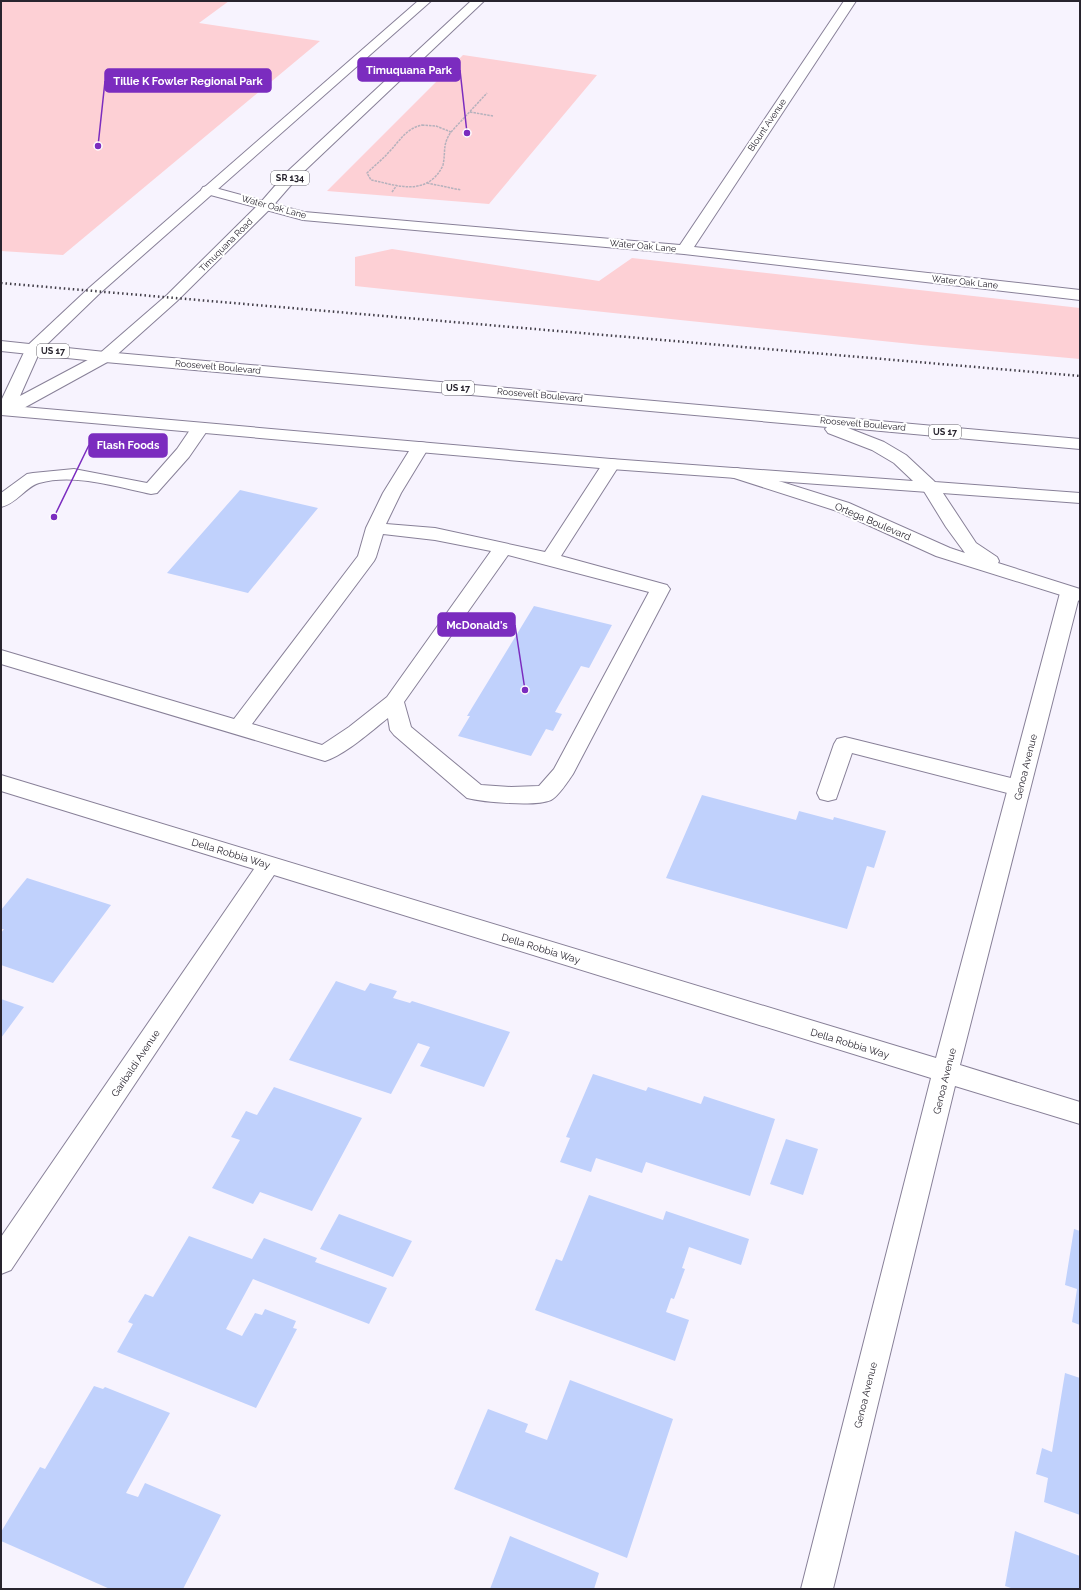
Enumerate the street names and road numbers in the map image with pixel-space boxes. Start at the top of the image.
street label: Blount Avenue [746,96,789,153]
road number: SR 134 [271,171,309,185]
street label: Water Oak Lane [241,194,308,221]
street label: Timuquana Road [197,216,255,274]
street label: Water Oak Lane [609,238,677,254]
street label: Water Oak Lane [931,274,999,291]
road number: US 17 [37,344,69,358]
street label: Roosevelt Boulevard [175,358,262,376]
road number: US 17 [442,381,474,395]
street label: Roosevelt Boulevard [497,386,584,404]
street label: Roosevelt Boulevard [820,415,907,433]
road number: US 17 [929,425,961,439]
street label: Ortega Boulevard [833,500,912,542]
street label: Genoa Avenue [1012,733,1039,801]
street label: Della Robbia Way [190,836,272,871]
street label: Della Robbia Way [500,931,582,966]
street label: Della Robbia Way [809,1026,891,1061]
street label: Garibaldi Avenue [109,1028,162,1099]
street label: Genoa Avenue [931,1047,958,1115]
street label: Genoa Avenue [852,1361,879,1429]

